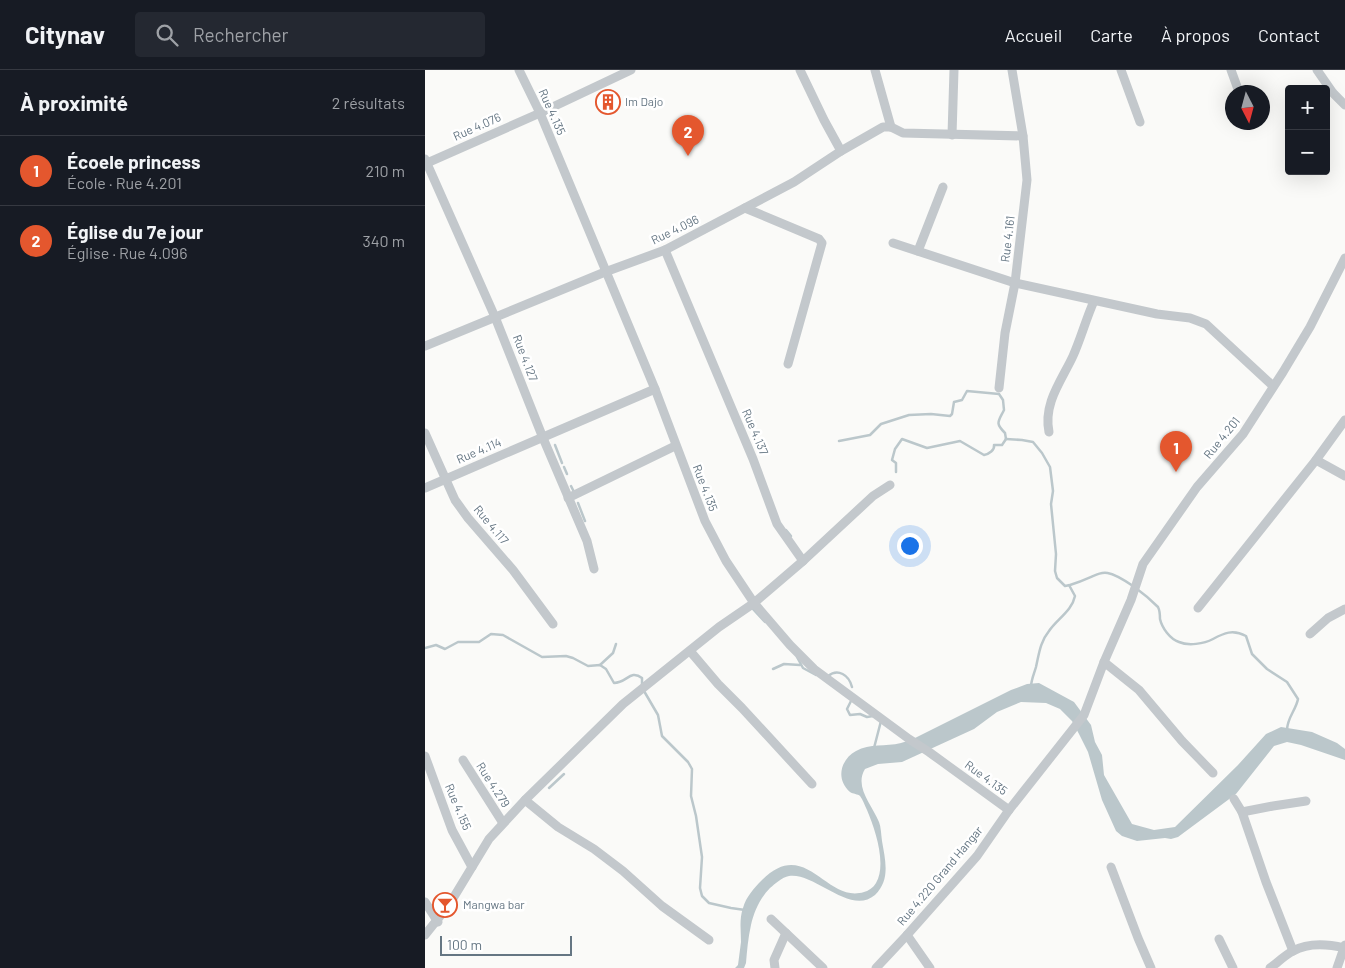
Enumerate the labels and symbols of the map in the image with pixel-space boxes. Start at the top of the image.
north arrow [1225,85,1270,130]
street label: Rue 4.135 [537,86,569,137]
building icon: Im Dajo [595,89,621,115]
place label: Im Dajo [625,94,663,108]
street label: Rue 4.076 [451,109,503,143]
pin: 2 [672,115,704,156]
street label: Rue 4.096 [648,212,701,247]
street label: Rue 4.161 [997,215,1017,263]
street label: Rue 4.127 [511,332,541,383]
street label: Rue 4.137 [740,407,772,457]
street label: Rue 4.201 [1200,414,1242,461]
pin: 1 [1160,431,1192,472]
street label: Rue 4.114 [454,434,503,466]
street label: Rue 4.135 [691,462,721,513]
street label: Rue 4.117 [471,502,512,547]
your location [897,533,923,559]
street label: Rue 4.135 [963,757,1011,797]
street label: Rue 4.279 [474,759,514,810]
street label: Rue 4.155 [443,781,475,832]
street label: Rue 4.220 Grand Hangar [894,822,985,928]
bar icon: Mangwa bar [432,892,458,918]
place label: Mangwa bar [463,897,525,911]
scale bar [440,933,573,956]

